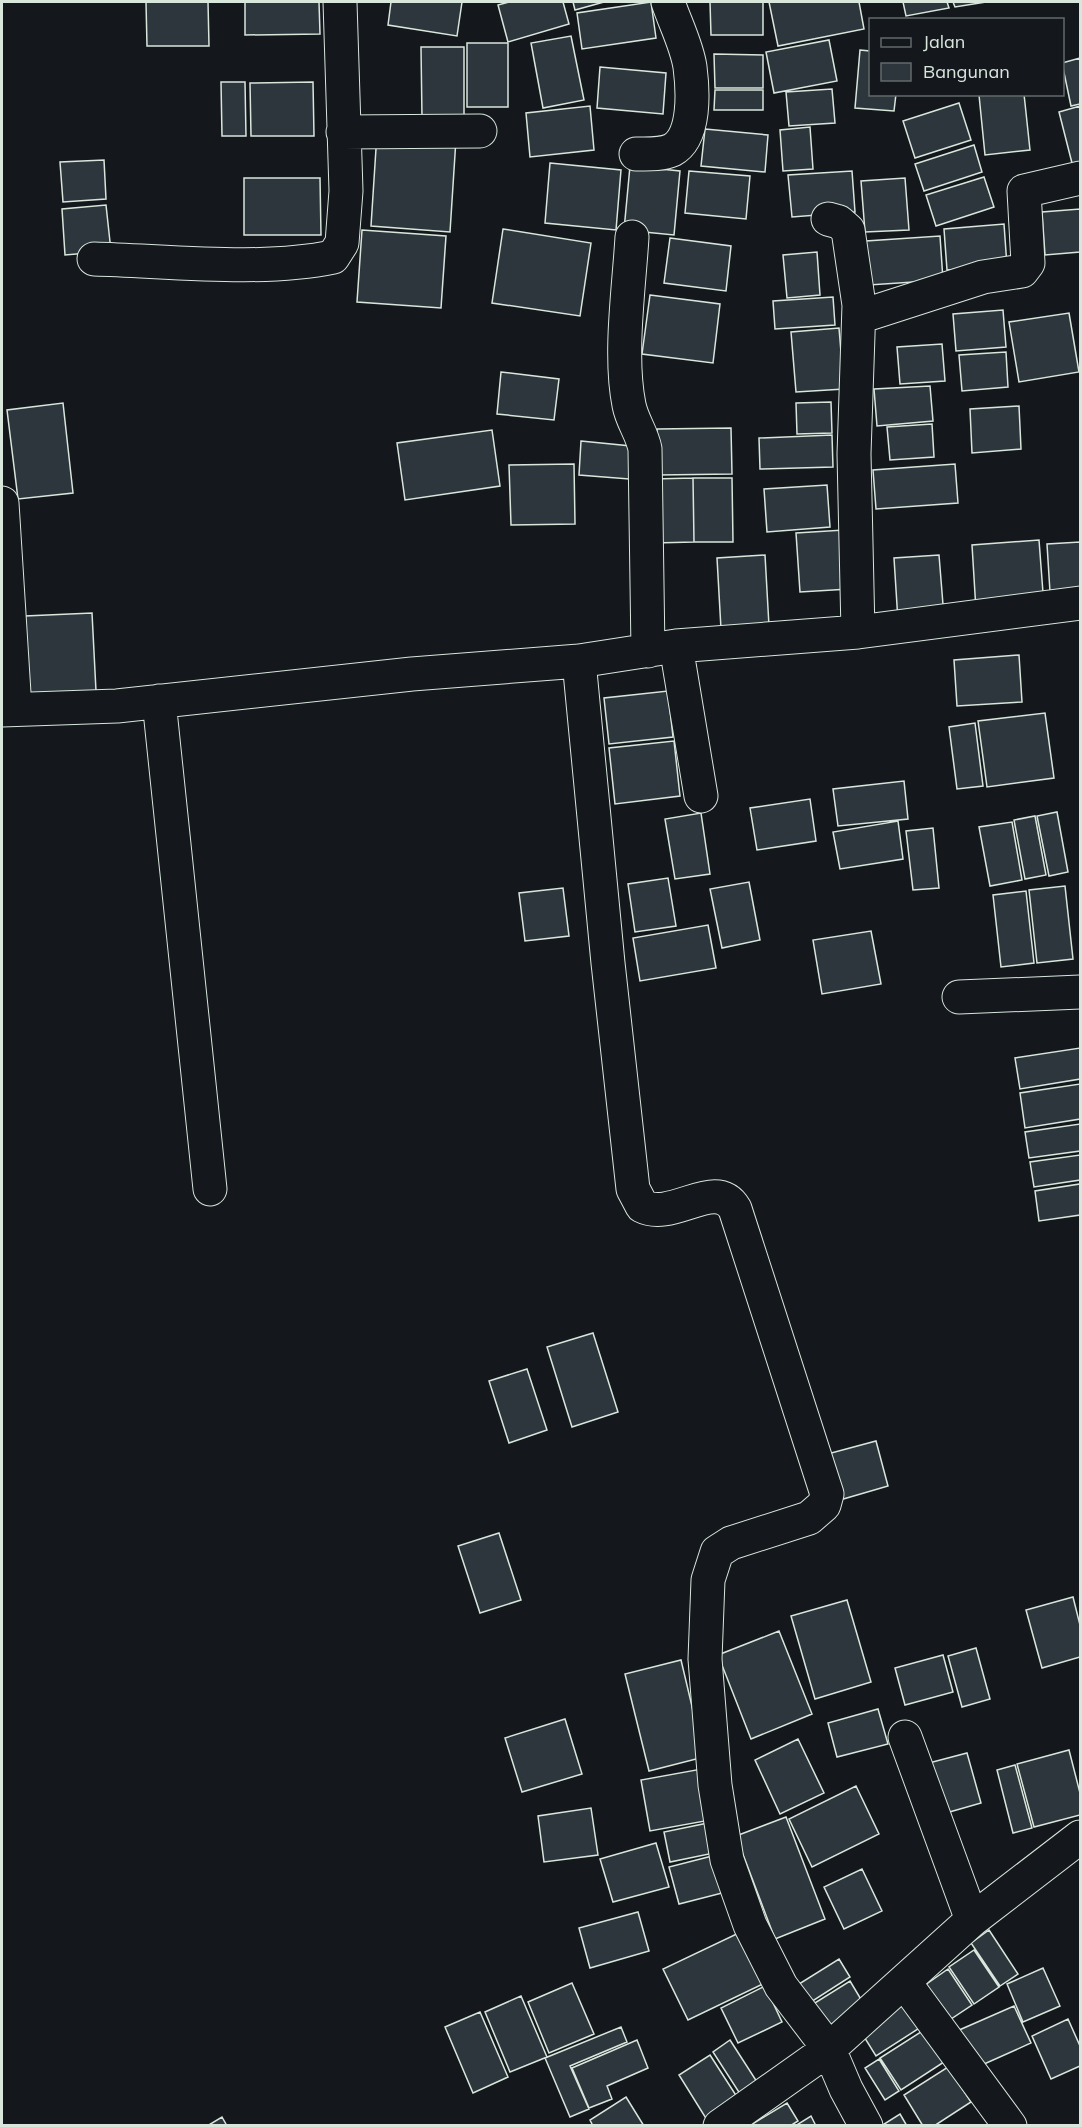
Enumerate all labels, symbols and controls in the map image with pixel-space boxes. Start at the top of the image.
legend [869,18,1064,96]
text: Jalan [923,30,965,53]
text: Bangunan [923,60,1010,83]

